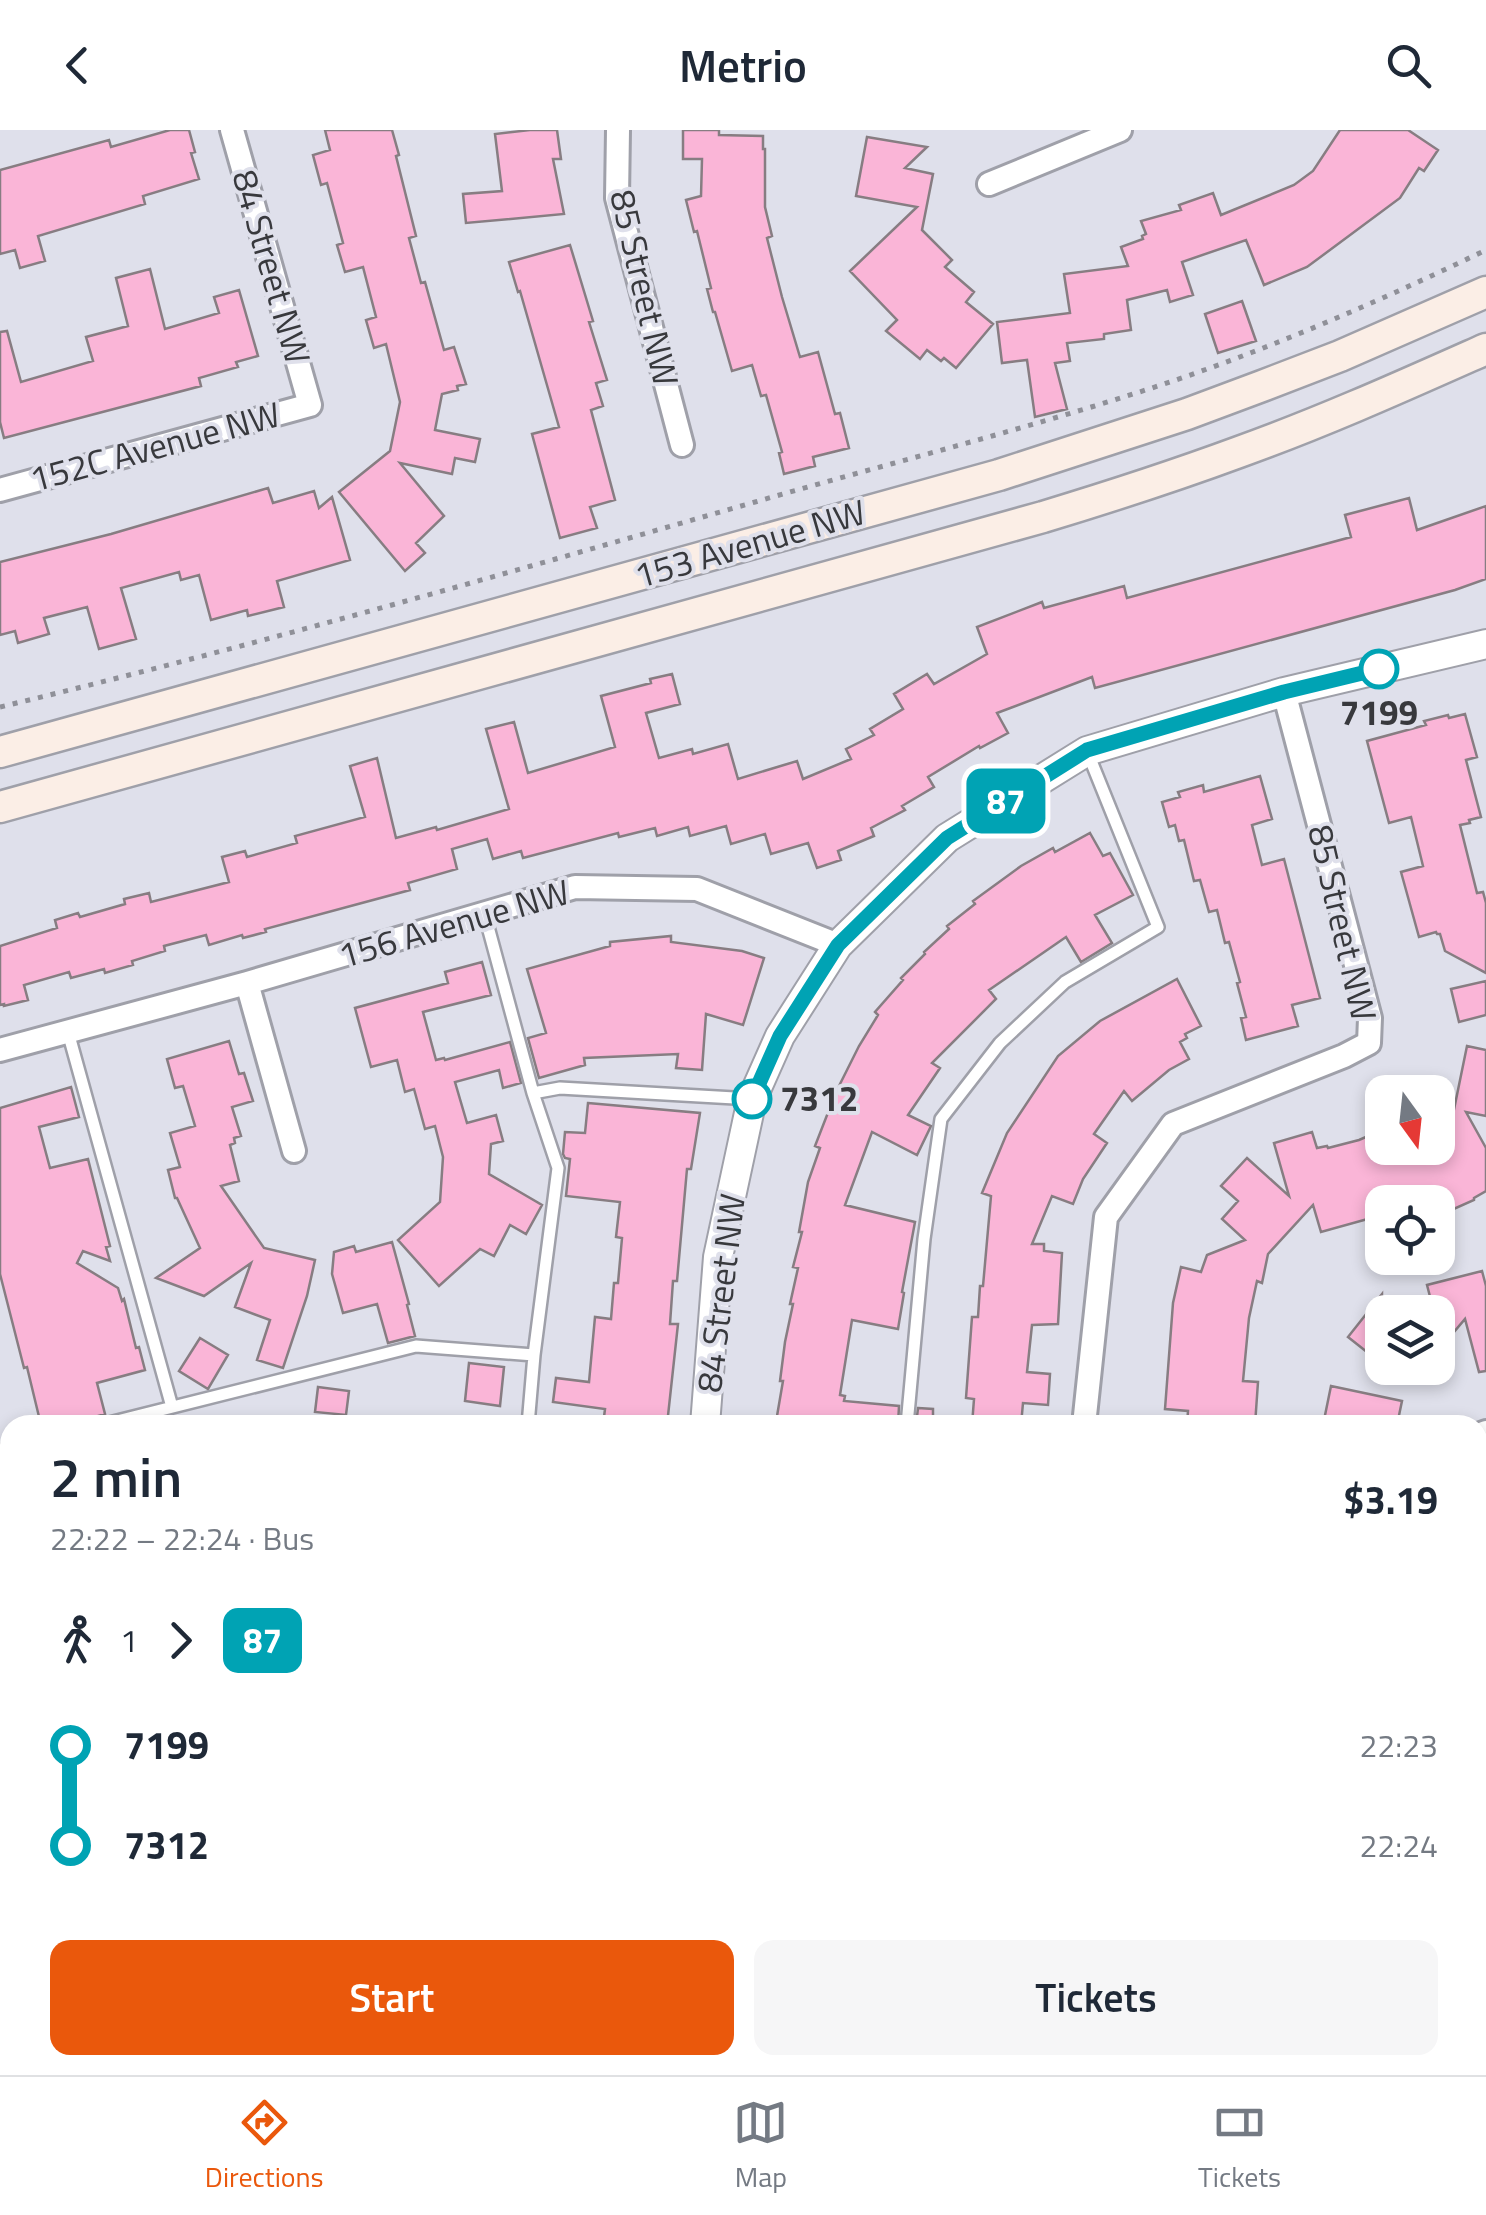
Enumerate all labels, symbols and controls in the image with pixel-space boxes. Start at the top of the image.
text: Metrio [679,31,807,99]
icon: back [50,38,105,93]
icon: search [1381,38,1436,93]
street label: 84 Street NW [219,163,325,370]
street label: 85 Street NW [596,185,694,391]
street label: 152C Avenue NW [23,387,286,505]
street label: 153 Avenue NW [628,484,872,602]
marker: 7199 [1360,650,1398,688]
place label: 7199 [1340,685,1418,739]
line badge: 87 [961,768,1051,834]
text: 87 [986,774,1026,828]
street label: 85 Street NW [1294,820,1392,1026]
street label: 156 Avenue NW [332,864,576,982]
place label: 7312 [780,1071,858,1125]
north arrow [1365,1075,1455,1165]
map controls [1365,1075,1455,1385]
marker: 7312 [733,1080,771,1118]
button: locate [1365,1185,1455,1275]
street label: 84 Street NW [681,1191,759,1395]
button: layers [1365,1295,1455,1385]
text: 2 min [50,1435,182,1518]
text: $3.19 [1343,1471,1438,1529]
text: 22:22 – 22:24 · Bus [50,1514,314,1562]
icon: walk [50,1613,105,1668]
icon: forward [153,1613,208,1668]
text: 87 [243,1613,282,1667]
text: 1 [120,1616,138,1664]
text: 7199 [124,1716,209,1774]
text: 22:23 [1359,1721,1438,1769]
text: 7312 [124,1816,209,1874]
text: 22:24 [1359,1821,1438,1869]
button: Start [50,1940,734,2055]
button: Tickets [754,1940,1438,2055]
tab: Directions [205,2095,324,2198]
tab: Map [733,2095,788,2198]
tab: Tickets [1198,2095,1281,2198]

